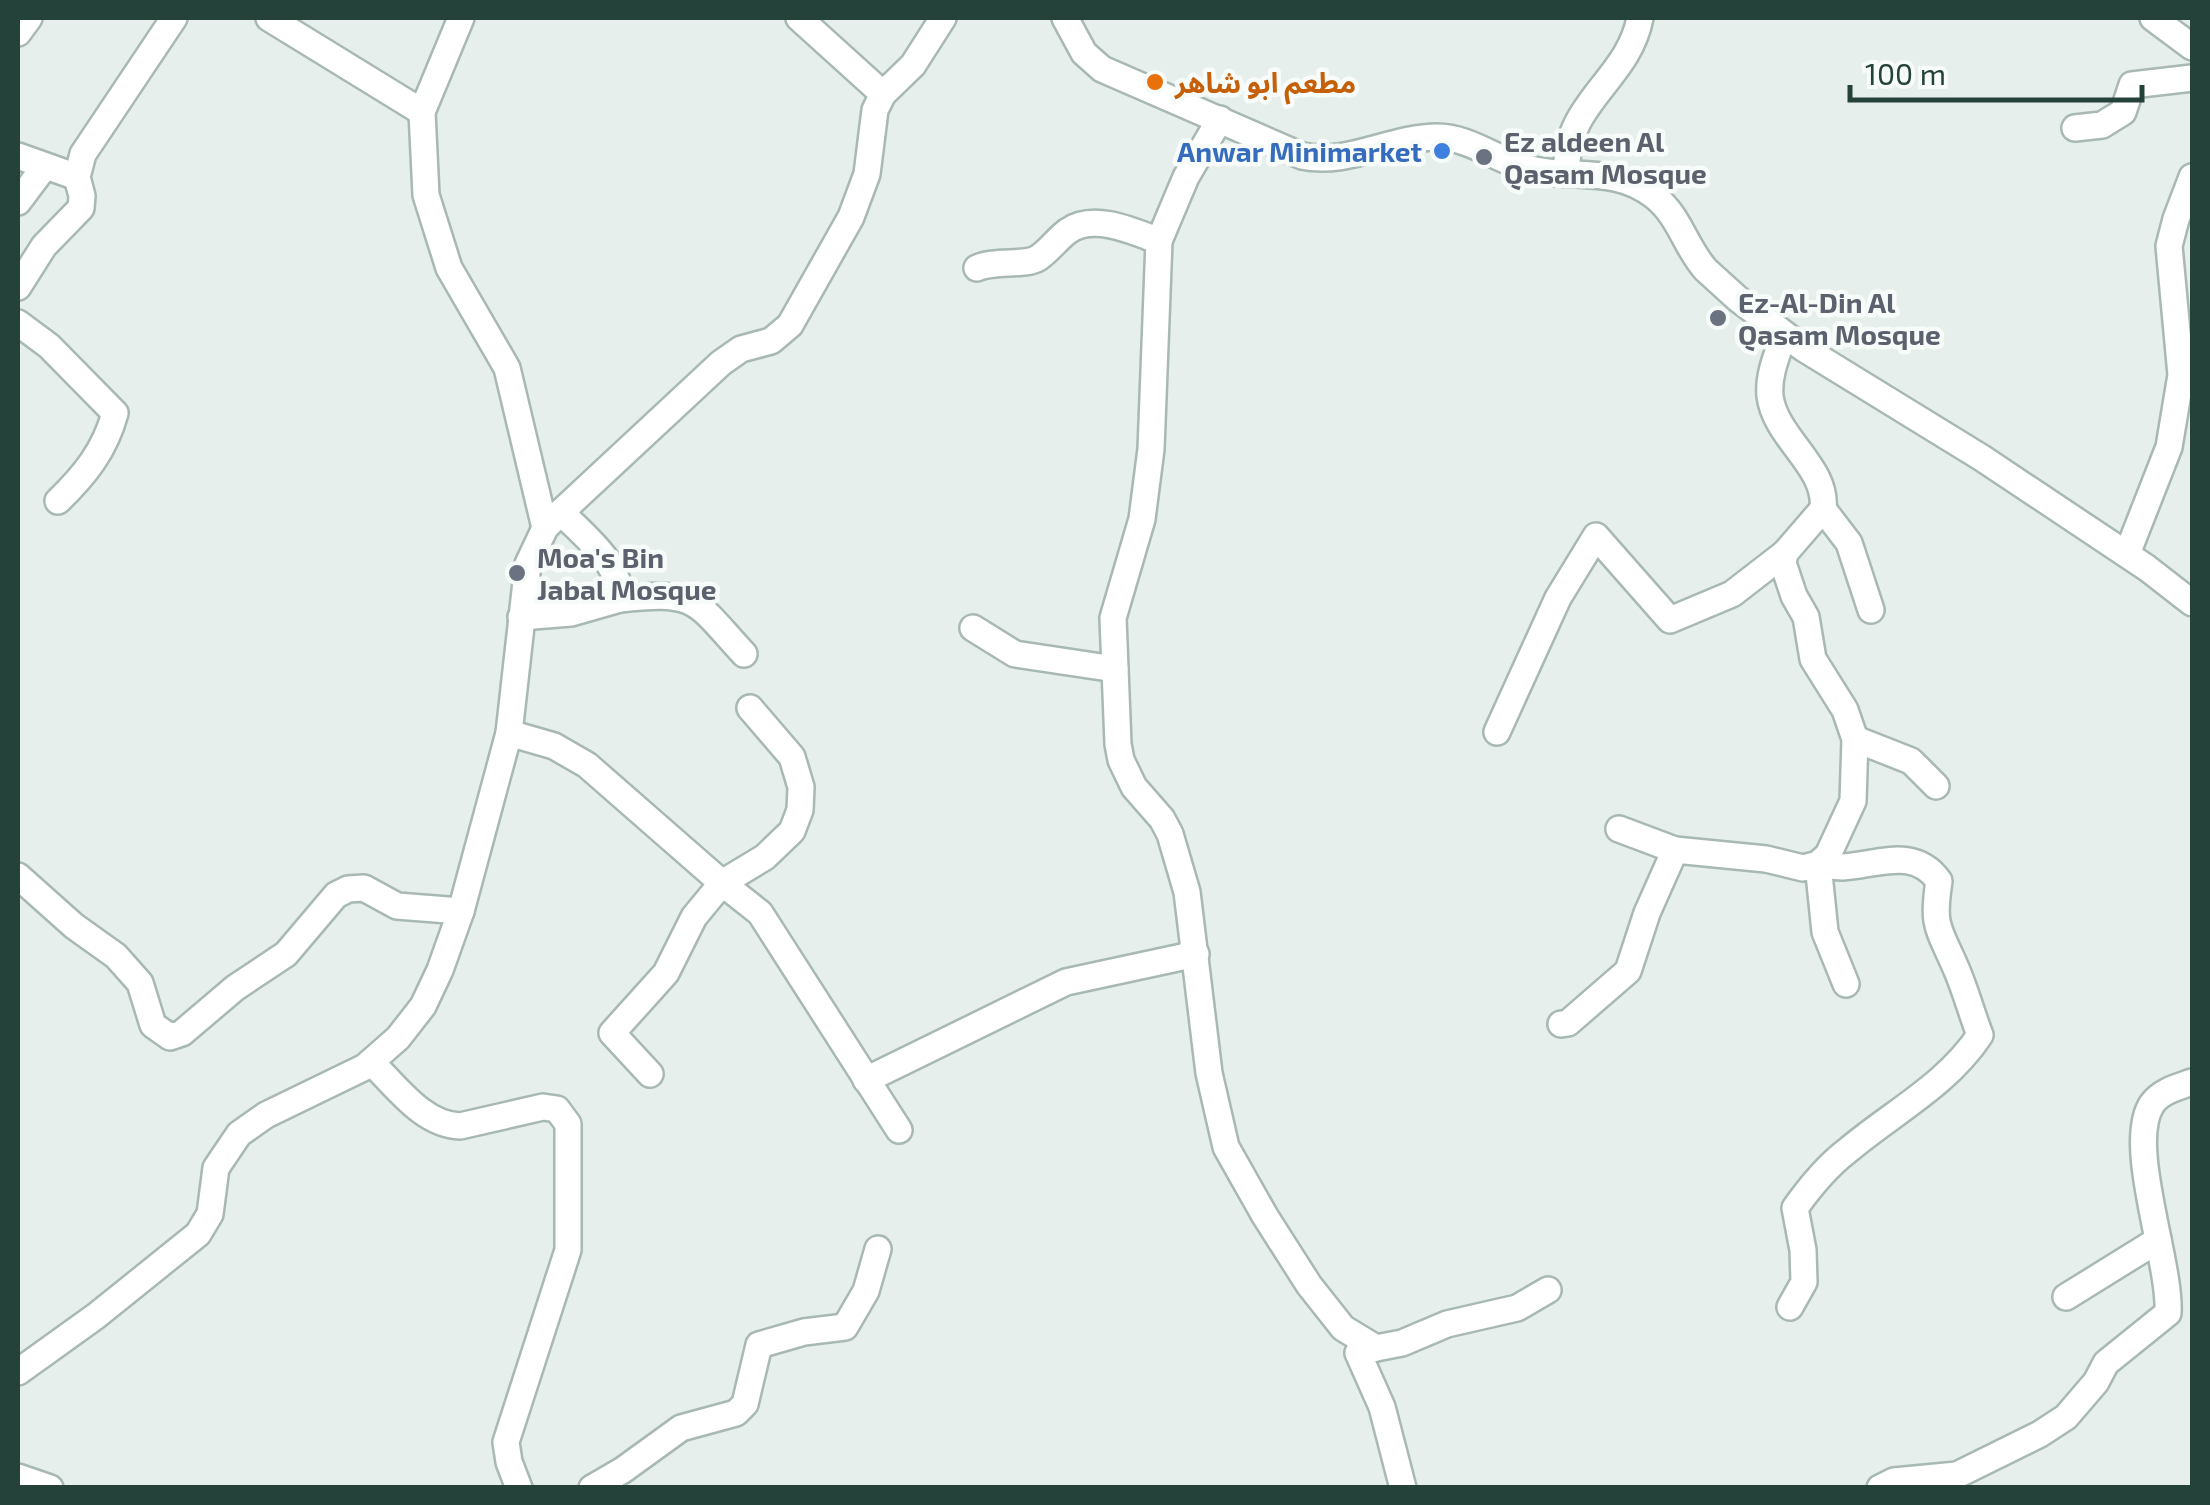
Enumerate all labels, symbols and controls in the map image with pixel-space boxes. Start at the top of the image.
scale bar [1850,40,2142,102]
text: 100 m [1865,55,1946,91]
place label: مطعم ابو شاهر [1174,65,1356,105]
marker: مطعم ابو شاهر [1144,71,1166,93]
place label: Ez aldeen Al Qasam Mosque [1504,124,1707,191]
place label: Anwar Minimarket [1177,134,1422,168]
marker: Anwar Minimarket [1431,140,1453,162]
marker: Ez aldeen Al Qasam Mosque [1473,146,1495,168]
place label: Ez-Al-Din Al Qasam Mosque [1738,285,1941,352]
marker: Ez-Al-Din Al Qasam Mosque [1707,307,1729,329]
place label: Moa's Bin Jabal Mosque [537,540,717,606]
marker: Moa's Bin Jabal Mosque [506,562,528,584]

